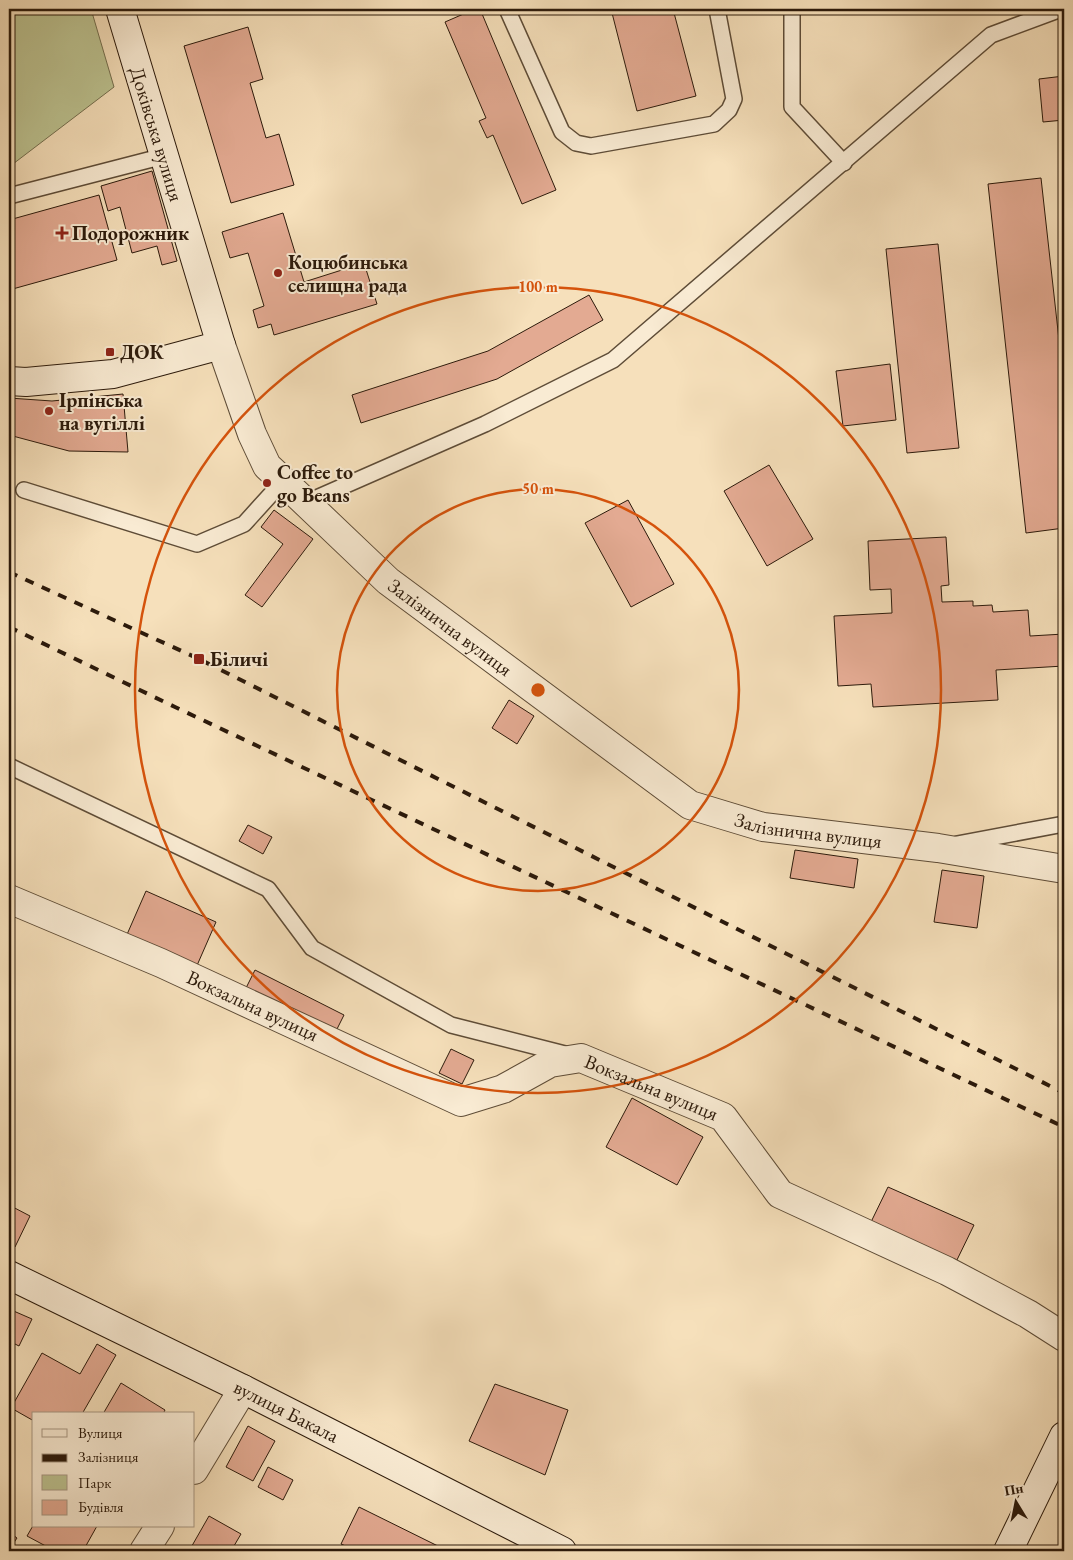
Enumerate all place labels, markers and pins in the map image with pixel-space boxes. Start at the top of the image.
place label: Подорожник [72,220,189,246]
marker: Подорожник [56,227,68,239]
place label: Коцюбинська селищна рада [288,249,408,298]
marker: Коцюбинська селищна рада [272,267,284,279]
place label: ДОК [120,339,165,365]
marker: ДОК [104,346,116,358]
place label: Ірпінська на вугіллі [59,387,145,436]
marker: Ірпінська на вугіллі [43,405,55,417]
place label: Coffee to go Beans [277,459,353,508]
marker: Coffee to go Beans [261,477,273,489]
place label: Біличі [210,646,268,672]
marker: Біличі [192,652,206,666]
centre of rings [529,681,547,699]

